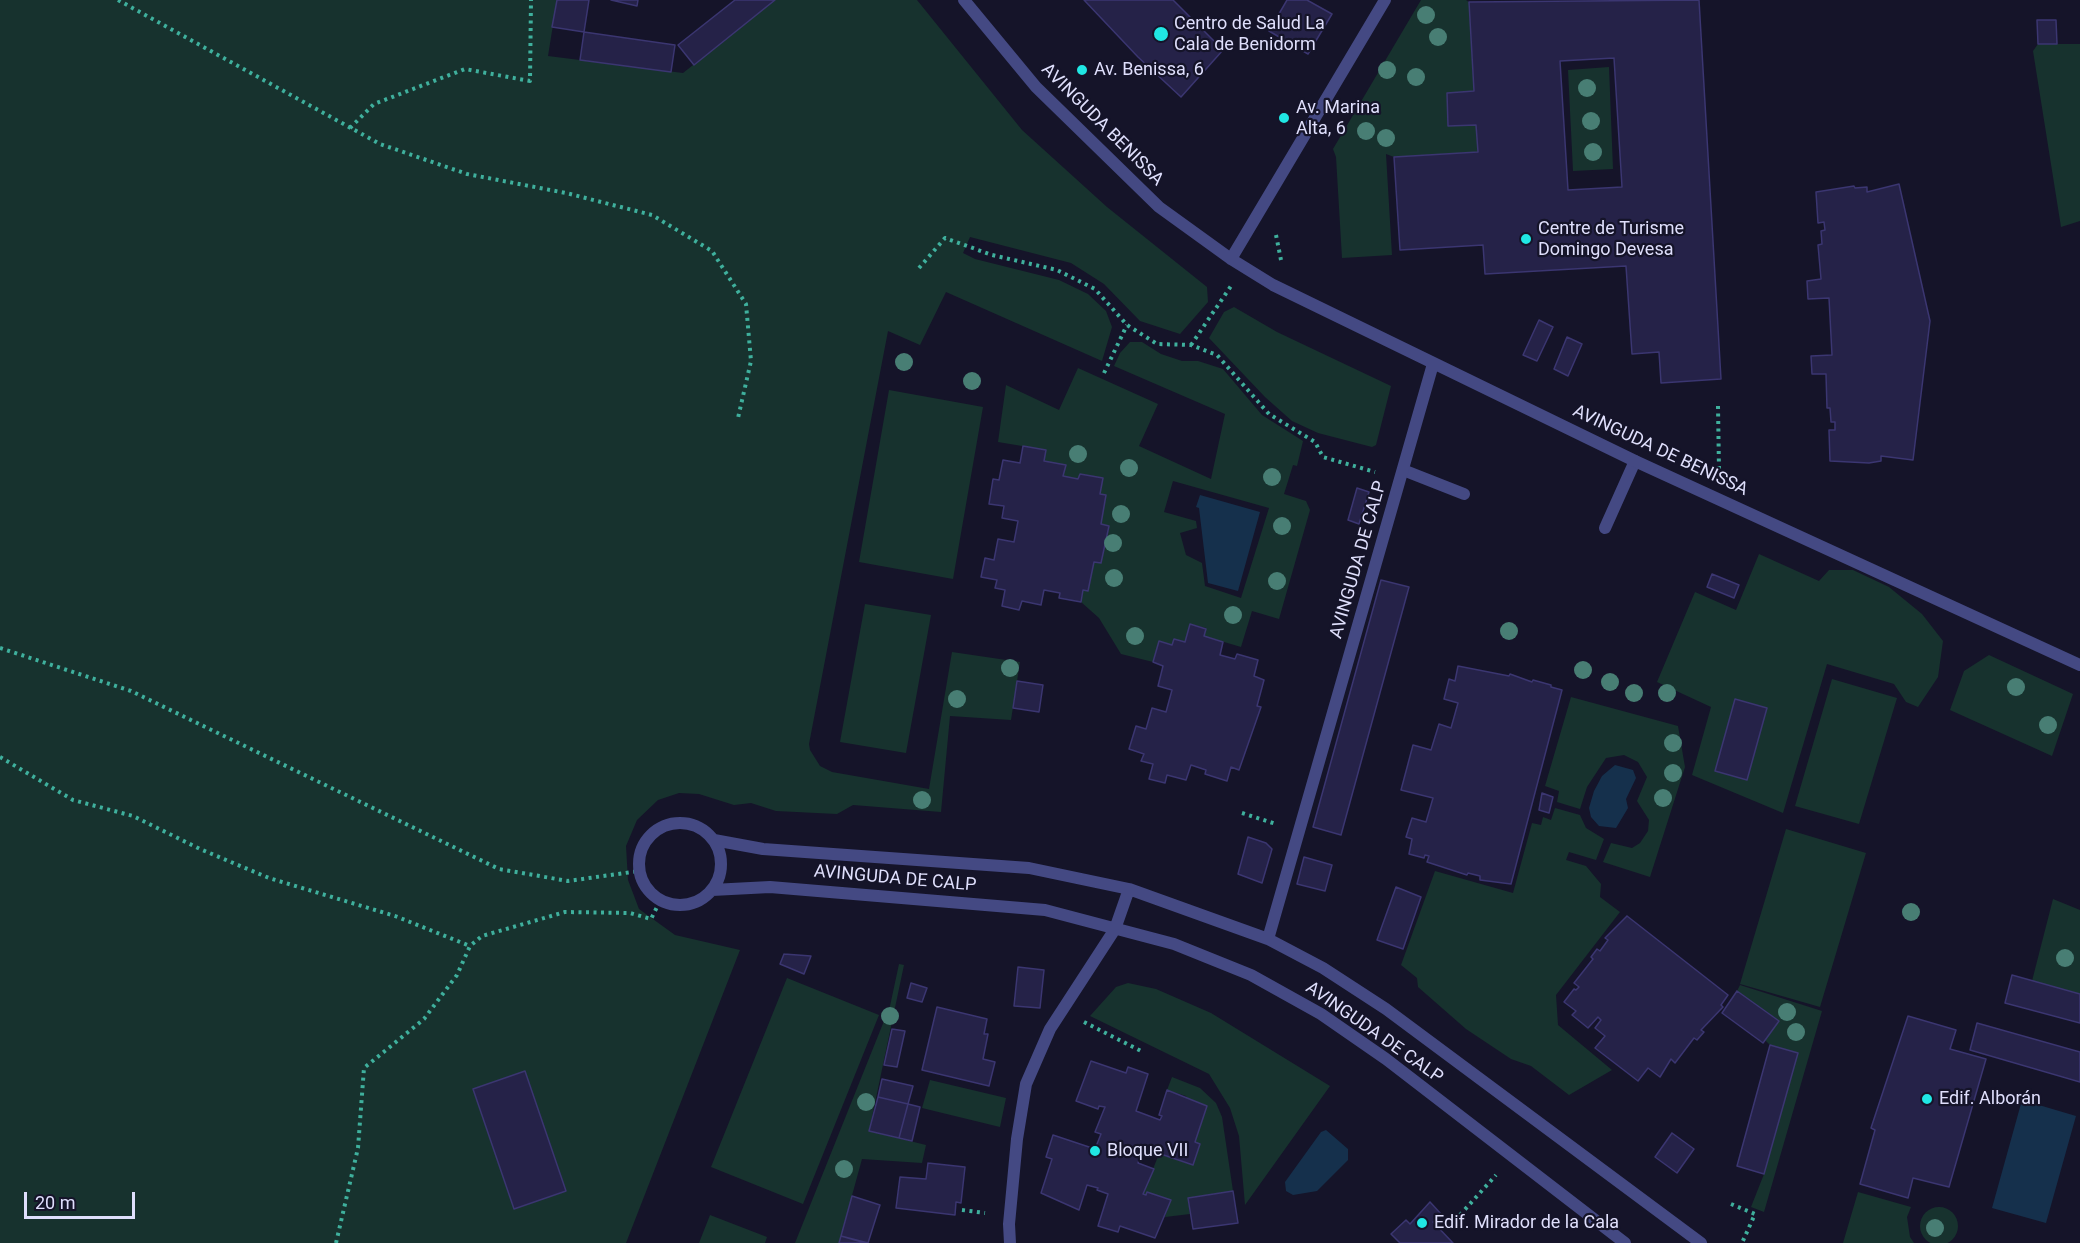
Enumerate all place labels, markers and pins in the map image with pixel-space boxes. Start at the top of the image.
place label: Centro de Salud La Cala de Benidorm [1174,13,1325,56]
marker: Centro de Salud La Cala de Benidorm [1152,25,1170,43]
place label: Av. Benissa, 6 [1094,59,1204,81]
marker: Av. Benissa, 6 [1075,63,1089,77]
place label: Av. Marina Alta, 6 [1296,97,1380,140]
marker: Av. Marina Alta, 6 [1277,111,1291,125]
place label: Centre de Turisme Domingo Devesa [1538,218,1684,260]
marker: Centre de Turisme Domingo Devesa [1519,232,1533,246]
place label: Edif. Alborán [1939,1088,2041,1110]
marker: Edif. Alborán [1920,1092,1934,1106]
place label: Bloque VII [1107,1140,1188,1162]
marker: Bloque VII [1088,1144,1102,1158]
place label: Edif. Mirador de la Cala [1434,1212,1619,1234]
marker: Edif. Mirador de la Cala [1415,1216,1429,1230]

